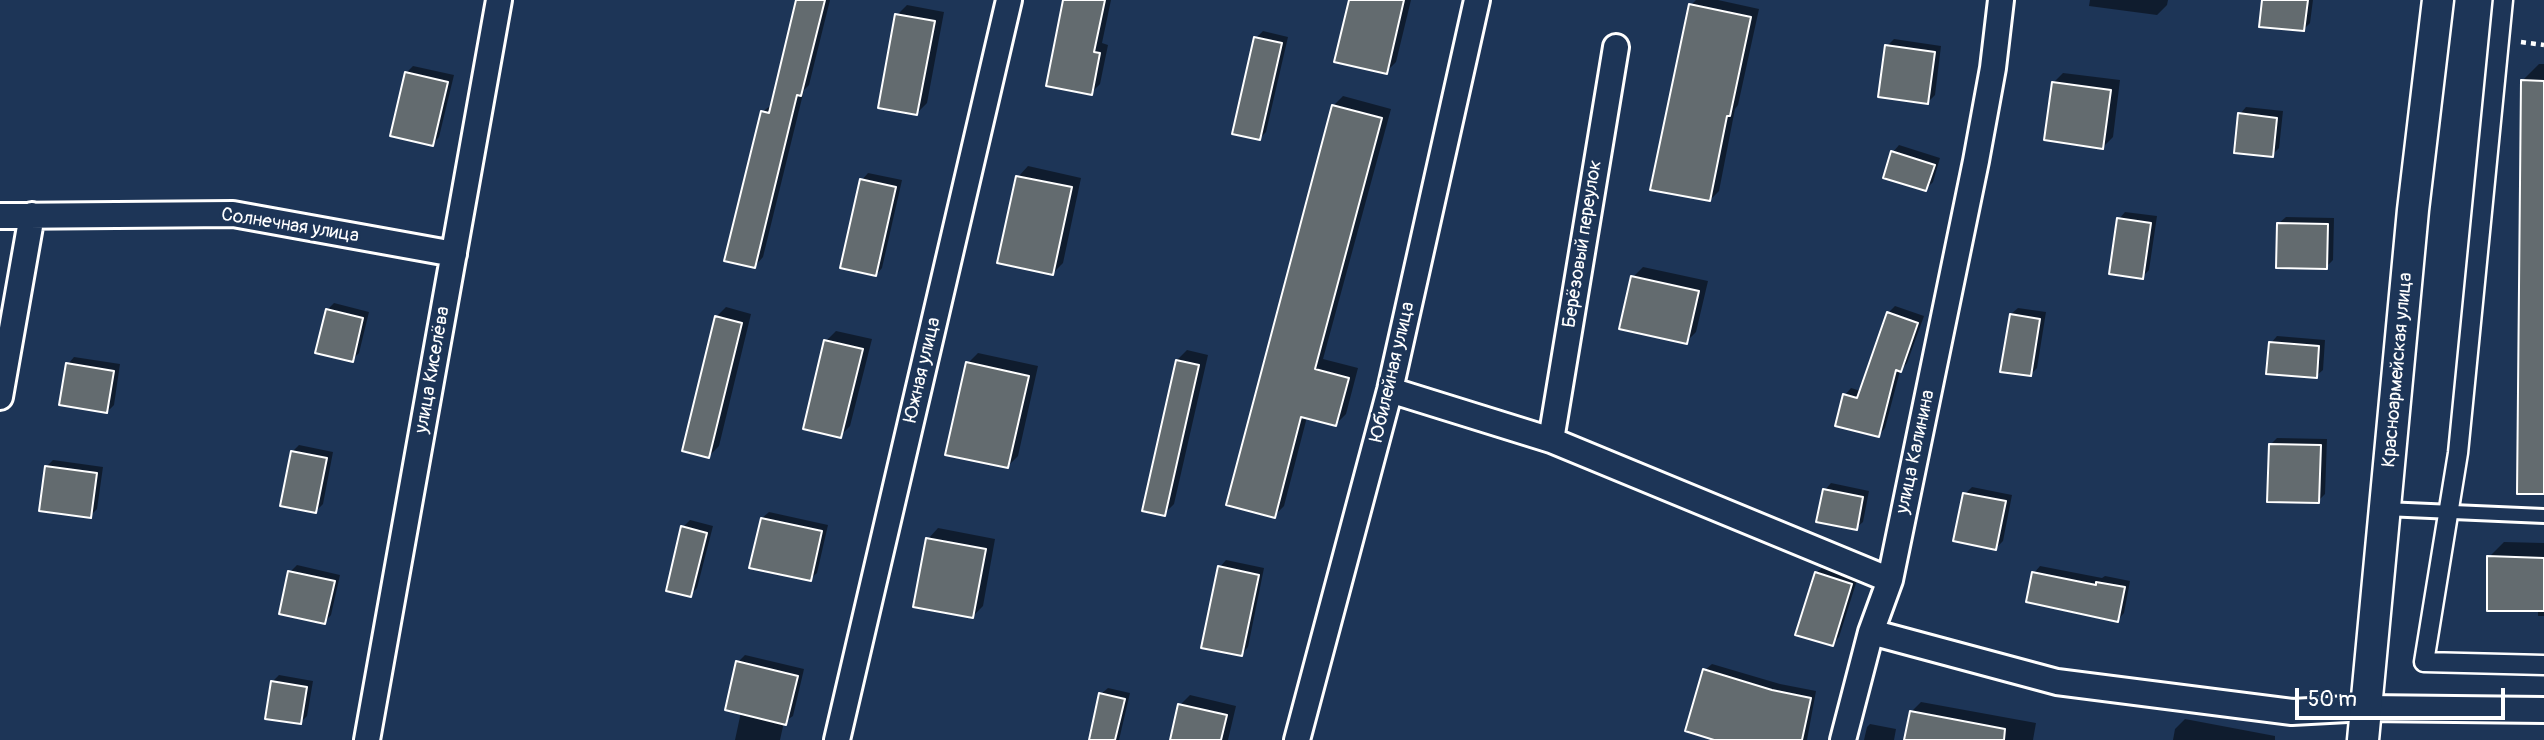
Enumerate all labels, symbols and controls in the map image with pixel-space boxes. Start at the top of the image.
street label: Берёзовый переулок [1558,158,1608,330]
street label: Солнечная улица [220,204,360,248]
street label: Красноармейская улица [2378,272,2418,468]
street label: Юбилейная улица [1366,300,1420,444]
street label: улица Киселёва [411,305,455,435]
street label: Южная улица [900,315,946,425]
street label: улица Калинина [1892,388,1940,516]
scale bar [2299,674,2509,718]
text: 50 m [2308,686,2357,713]

